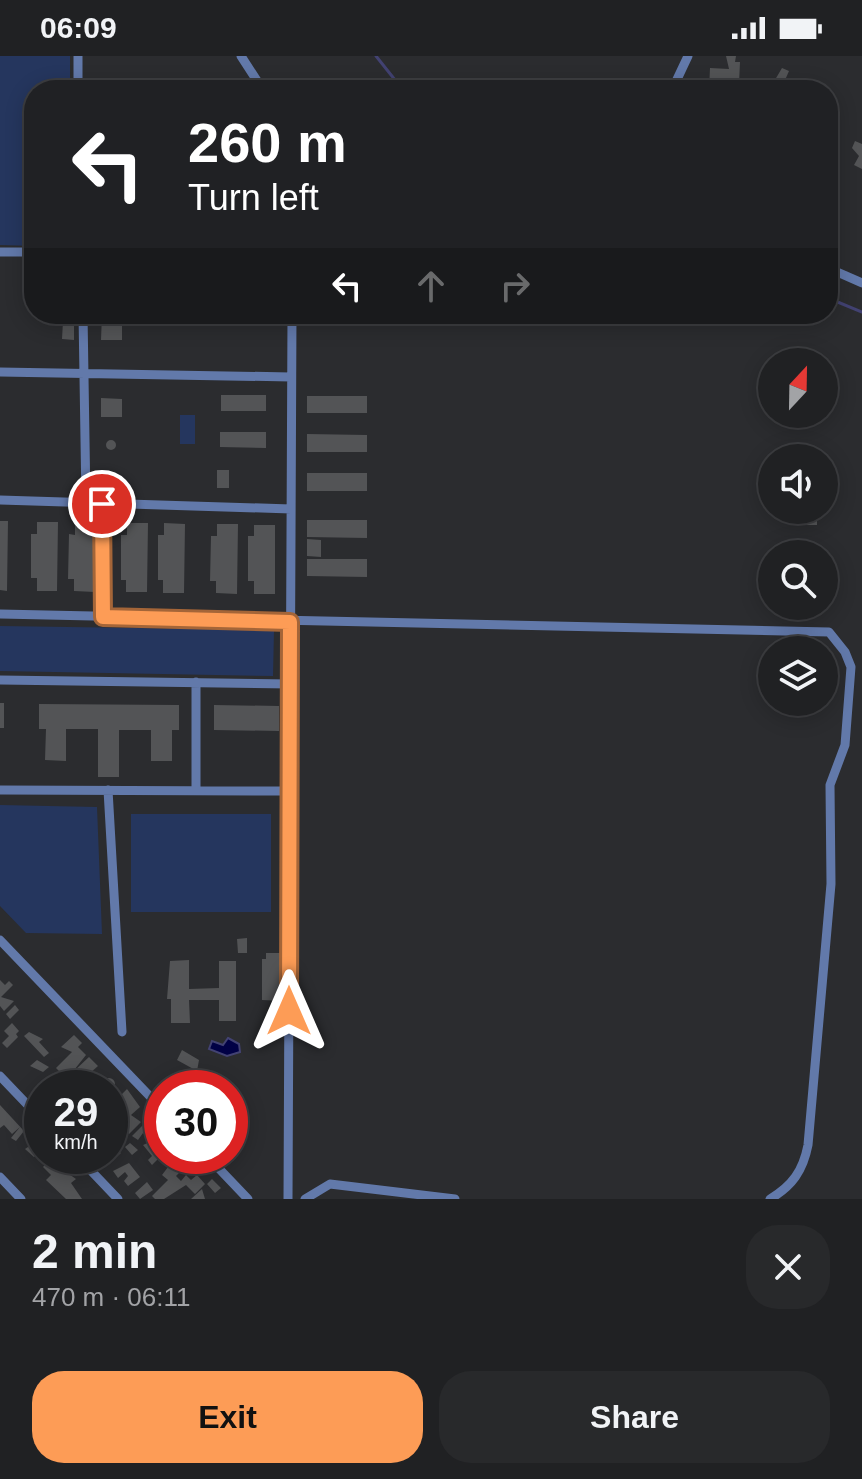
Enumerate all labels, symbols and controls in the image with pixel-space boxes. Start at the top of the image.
text: 06:09 [40,11,117,44]
text: 260 m [188,111,347,174]
icon: left [56,112,160,216]
text: Turn left [188,177,319,218]
icon: left [325,264,369,308]
icon: ahead [409,264,453,308]
icon: right [493,264,537,308]
north arrow [758,348,838,428]
map controls [758,348,838,716]
button: sound [758,444,838,524]
pin [68,470,136,538]
icon: arrive [80,482,124,526]
button: search [758,540,838,620]
button: layers [758,636,838,716]
position arrow [247,969,331,1053]
speed limit sign: 30 [144,1070,248,1174]
text: 29 [54,1090,98,1134]
text: km/h [54,1131,98,1153]
text: 2 min [32,1225,157,1278]
button: close [746,1225,830,1309]
text: 470 m · 06:11 [32,1282,191,1312]
button: Exit [32,1371,423,1463]
button: Share [439,1371,830,1463]

